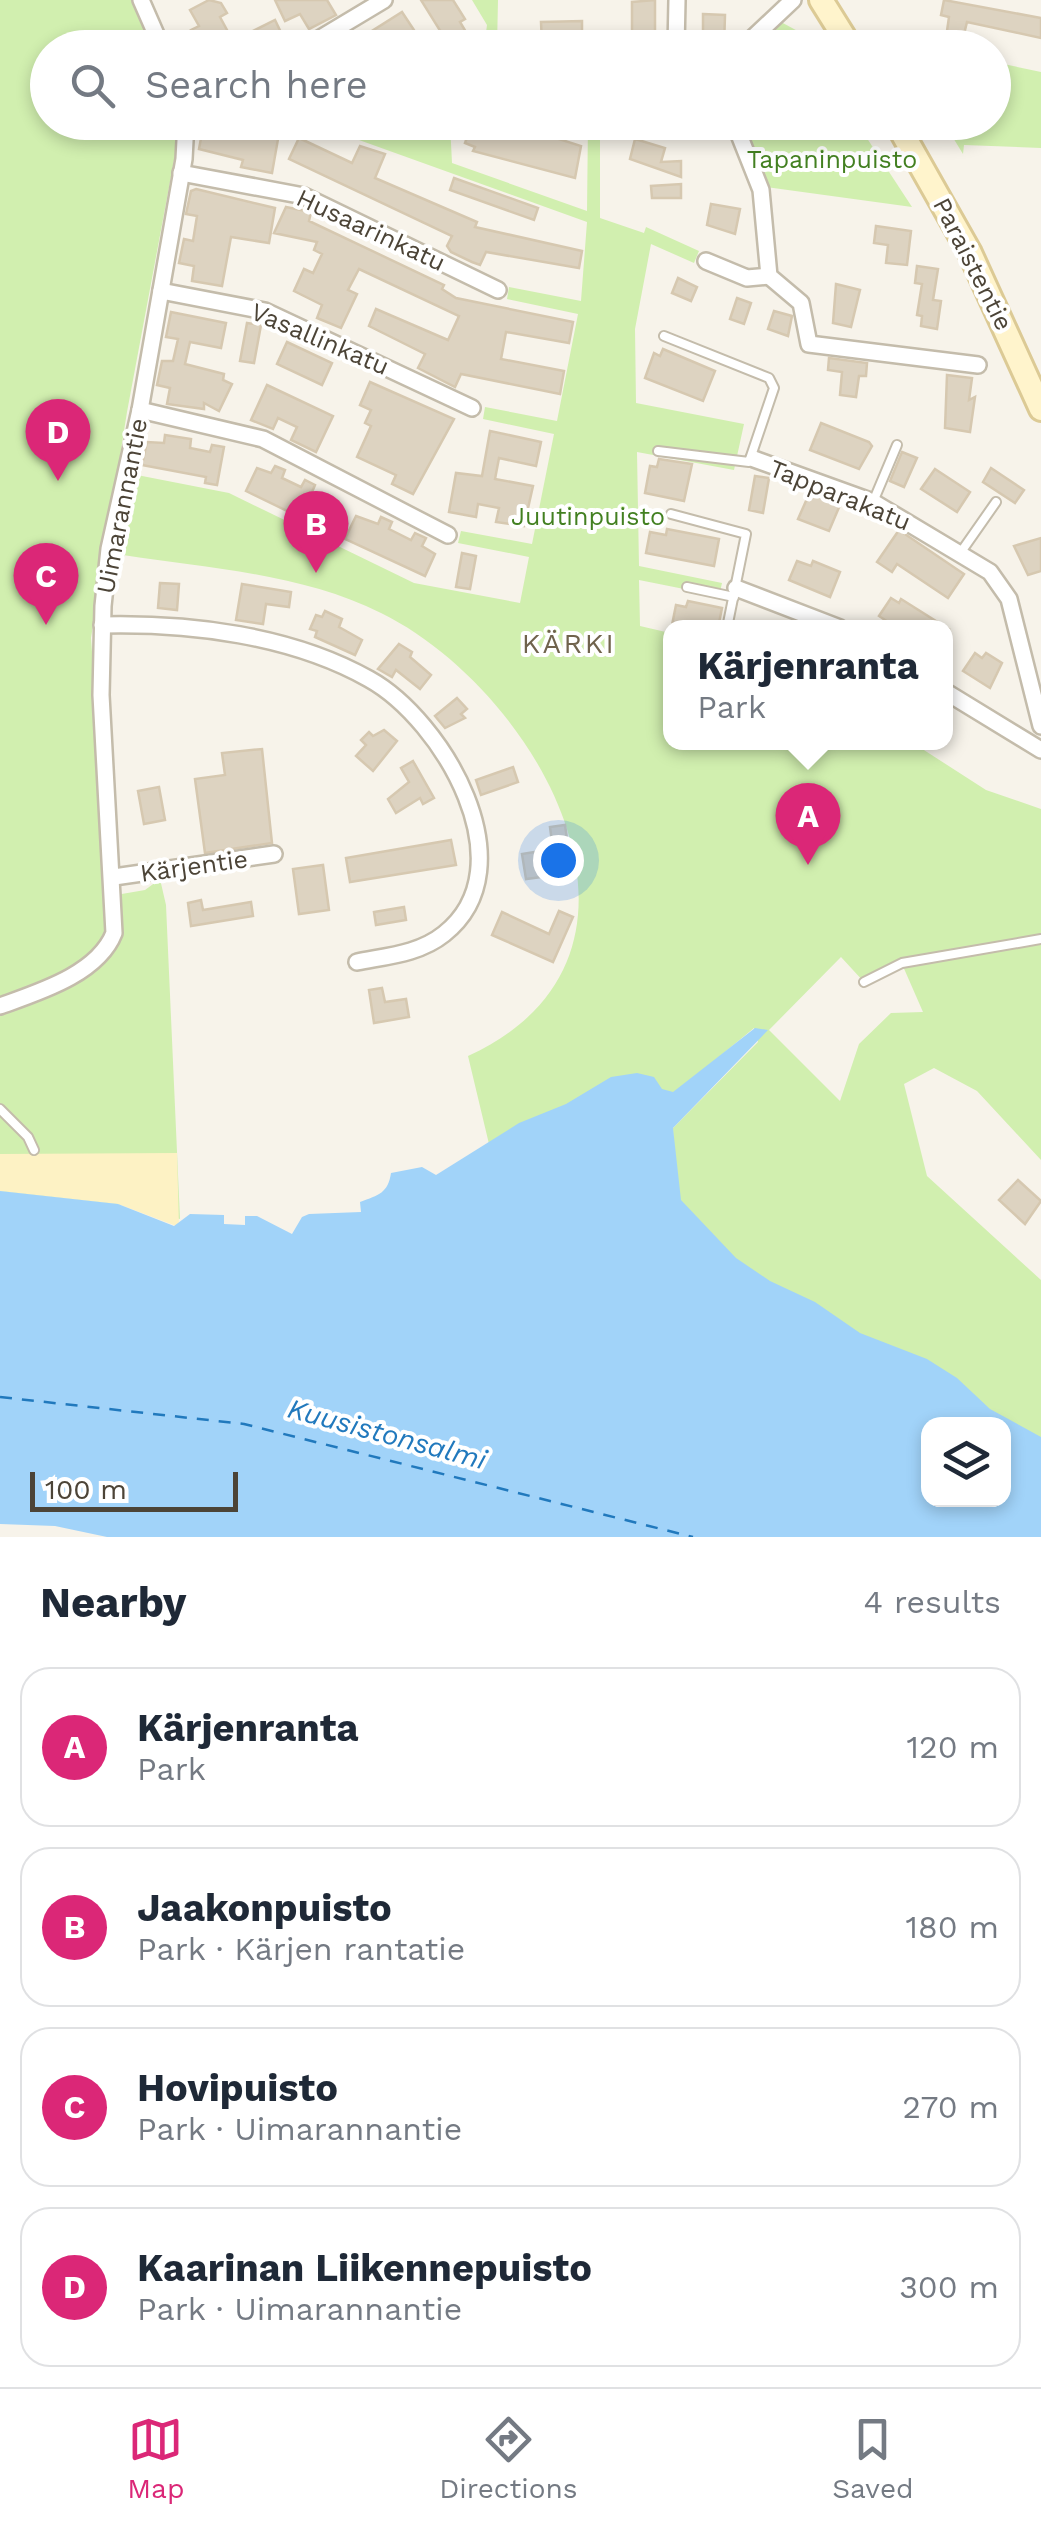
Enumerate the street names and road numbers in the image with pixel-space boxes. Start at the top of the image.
street label: Husaarinkatu [292,183,450,277]
street label: Paraistentie [927,193,1019,335]
street label: Vasallinkatu [247,297,393,381]
street label: Uimarannantie [91,416,153,596]
street label: Tapparakatu [765,454,915,536]
street label: Kärjentie [138,844,250,888]

